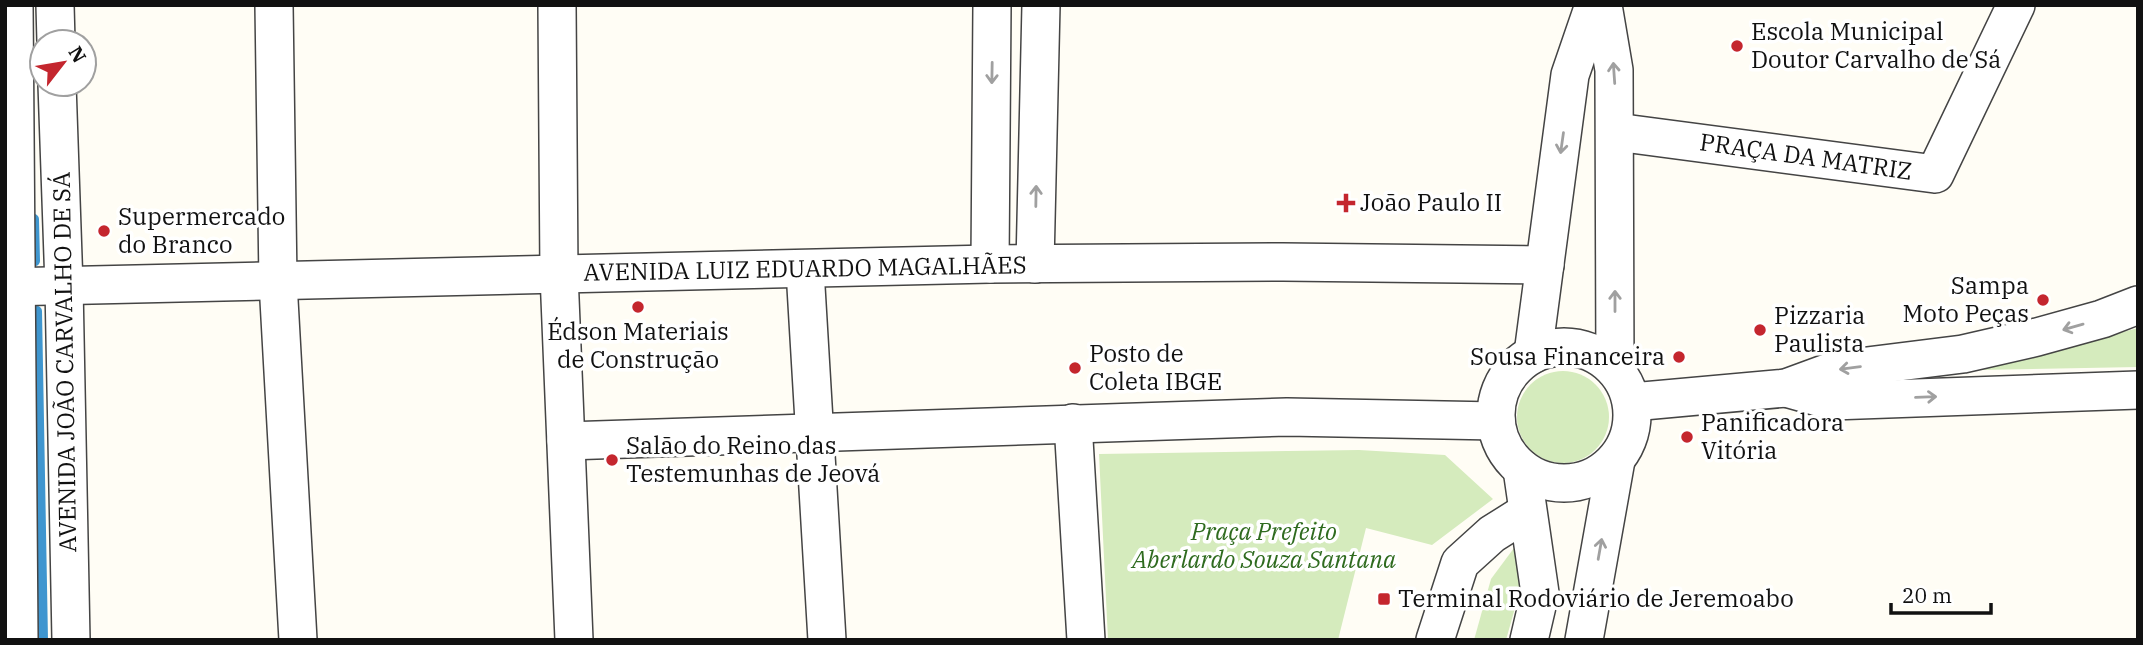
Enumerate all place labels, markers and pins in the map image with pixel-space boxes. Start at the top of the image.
place label: Escola Municipal Doutor Carvalho de Sá [1751,15,2001,75]
marker: Escola Municipal Doutor Carvalho de Sá [1729,38,1745,54]
place label: João Paulo II [1360,186,1502,218]
marker: João Paulo II [1338,195,1354,211]
place label: Supermercado do Branco [118,200,285,260]
marker: Supermercado do Branco [96,223,112,239]
place label: Sampa Moto Peças [1902,269,2029,329]
marker: Sampa Moto Peças [2035,292,2051,308]
marker: Édson Materiais de Construção [630,299,646,315]
place label: Pizzaria Paulista [1774,299,1865,359]
place label: Édson Materiais de Construção [547,315,729,375]
marker: Pizzaria Paulista [1752,322,1768,338]
place label: Posto de Coleta IBGE [1089,337,1222,397]
place label: Sousa Financeira [1470,340,1665,372]
marker: Sousa Financeira [1671,349,1687,365]
marker: Posto de Coleta IBGE [1067,360,1083,376]
place label: Panificadora Vitória [1701,406,1844,466]
place label: Salão do Reino das Testemunhas de Jeová [626,429,880,489]
marker: Panificadora Vitória [1679,429,1695,445]
marker: Salão do Reino das Testemunhas de Jeová [604,452,620,468]
place label: Terminal Rodoviário de Jeremoabo [1398,582,1794,614]
marker: Terminal Rodoviário de Jeremoabo [1376,591,1392,607]

